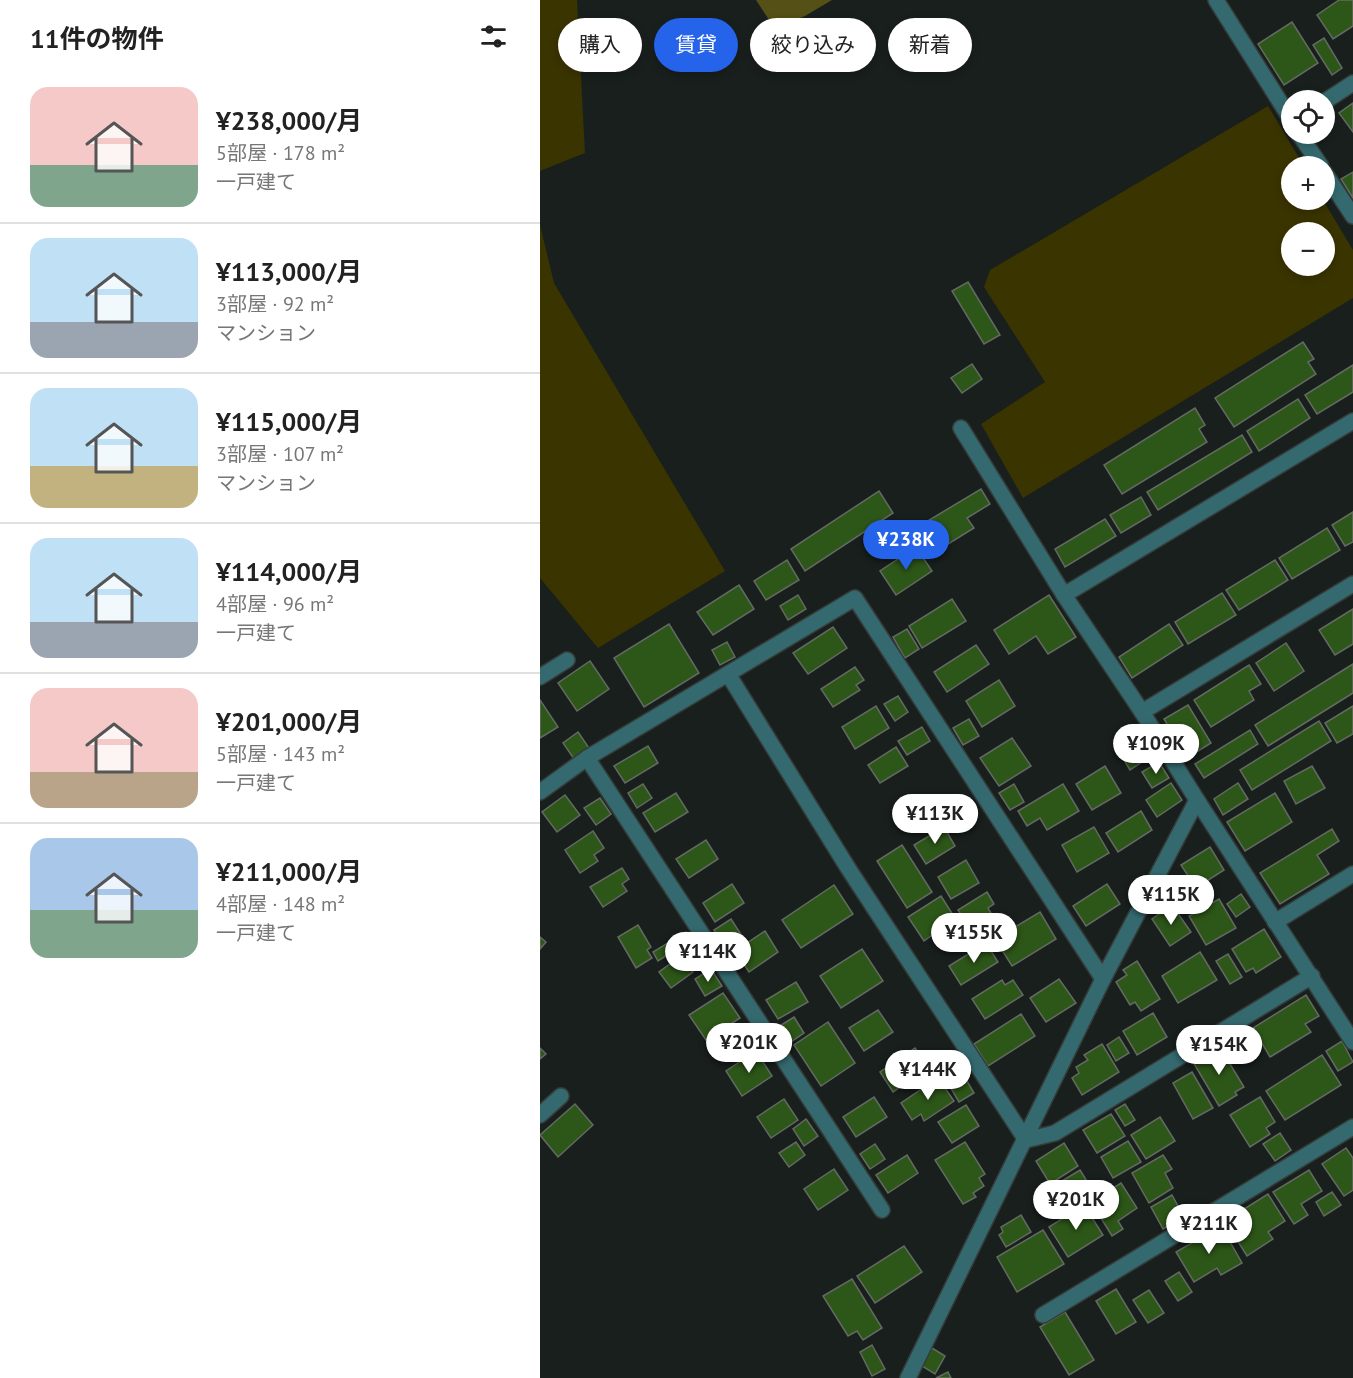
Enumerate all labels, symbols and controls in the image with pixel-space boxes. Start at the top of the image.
chip: 購入 [558,18,642,72]
chip: 賃貸 [654,18,738,72]
chip: 絞り込み [750,18,876,72]
chip: 新着 [888,18,972,72]
icon: filters [477,20,510,53]
text: 11件の物件 [30,22,163,55]
map controls [1281,90,1335,276]
button: locate [1281,90,1335,144]
text: ¥238,000/月 [216,104,362,137]
icon: home [78,111,150,183]
text: 5部屋 · 178 m² [216,140,345,166]
button: + [1281,156,1335,210]
text: 一戸建て [216,169,296,195]
button: − [1281,222,1335,276]
text: ¥113,000/月 [216,255,362,288]
icon: home [78,262,150,334]
text: 3部屋 · 92 m² [216,291,334,317]
text: マンション [216,320,316,346]
text: ¥115,000/月 [216,405,362,438]
icon: home [78,412,150,484]
text: 3部屋 · 107 m² [216,441,344,467]
text: マンション [216,470,316,496]
pin: ¥238K [864,520,948,571]
text: ¥238K [877,526,935,552]
text: ¥114,000/月 [216,555,362,588]
icon: home [78,562,150,634]
text: 4部屋 · 96 m² [216,591,334,617]
text: 一戸建て [216,620,296,646]
text: ¥201,000/月 [216,705,362,738]
icon: home [78,712,150,784]
pin: ¥109K [1114,724,1198,775]
text: ¥109K [1127,730,1185,756]
text: 5部屋 · 143 m² [216,741,345,767]
text: 一戸建て [216,770,296,796]
pin: ¥113K [893,794,977,845]
text: ¥113K [906,800,964,826]
text: ¥211,000/月 [216,855,362,888]
icon: home [78,862,150,934]
pin: ¥115K [1129,875,1213,926]
text: ¥115K [1142,881,1200,907]
text: 4部屋 · 148 m² [216,891,345,917]
pin: ¥155K [932,913,1016,964]
text: ¥155K [945,919,1003,945]
text: 一戸建て [216,920,296,946]
pin: ¥114K [666,932,750,983]
text: ¥114K [679,938,737,964]
pin: ¥201K [707,1023,791,1074]
pin: ¥154K [1177,1025,1261,1076]
text: ¥201K [720,1029,778,1055]
text: ¥154K [1190,1031,1248,1057]
pin: ¥144K [886,1050,970,1101]
text: ¥144K [899,1056,957,1082]
pin: ¥201K [1034,1180,1118,1231]
text: ¥201K [1047,1186,1105,1212]
pin: ¥211K [1167,1204,1251,1255]
text: ¥211K [1180,1210,1238,1236]

